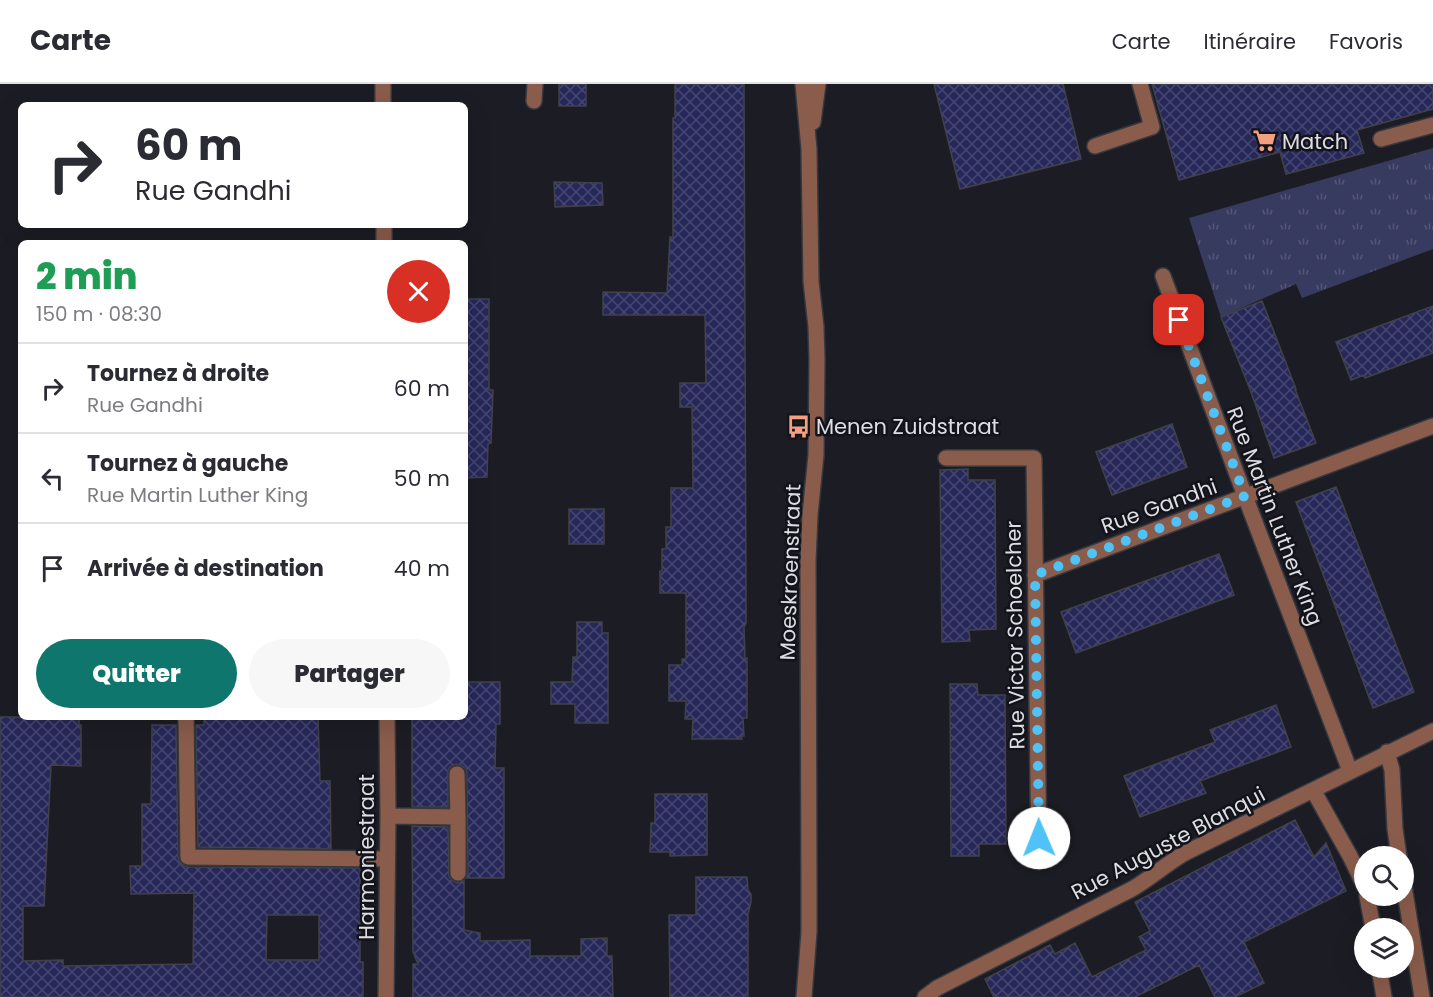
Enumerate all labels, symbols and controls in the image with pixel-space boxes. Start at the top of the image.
text: Carte [30,21,111,60]
text: Carte [1112,27,1171,56]
text: Itinéraire [1204,27,1296,56]
text: Favoris [1329,27,1403,56]
text: 60 m [135,116,243,175]
icon: right [36,126,114,204]
place label: Match [1282,127,1348,156]
supermarket icon: Match [1251,128,1277,154]
text: Rue Gandhi [135,172,291,209]
text: 2 min [36,251,138,302]
button: close [387,260,450,323]
pin [1153,294,1204,345]
text: 150 m · 08:30 [36,300,162,328]
icon: arrive [1162,303,1195,336]
text: Tournez à droite [87,358,269,389]
icon: right [36,372,69,405]
text: 60 m [394,373,450,404]
text: Rue Gandhi [87,391,203,419]
street label: Rue Martin Luther King [1220,402,1330,630]
place label: Menen Zuidstraat [816,412,999,441]
bus stop icon: Menen Zuidstraat [785,413,811,439]
text: Tournez à gauche [87,448,288,479]
icon: left [36,462,69,495]
text: 50 m [394,463,450,494]
street label: Rue Gandhi [1097,472,1221,540]
text: Rue Martin Luther King [87,481,308,509]
street label: Moeskroenstraat [772,483,808,661]
street label: Rue Victor Schoelcher [999,520,1031,750]
icon: arrive [36,552,69,585]
text: Arrivée à destination [87,553,324,584]
text: 40 m [394,553,450,584]
button: Quitter [36,639,237,708]
button: Partager [249,639,450,708]
street label: Harmoniestraat [352,774,381,940]
street label: Rue Auguste Blanqui [1066,780,1270,906]
position arrow [1007,806,1071,870]
map controls [1354,846,1414,978]
button: search [1354,846,1414,906]
button: layers [1354,918,1414,978]

